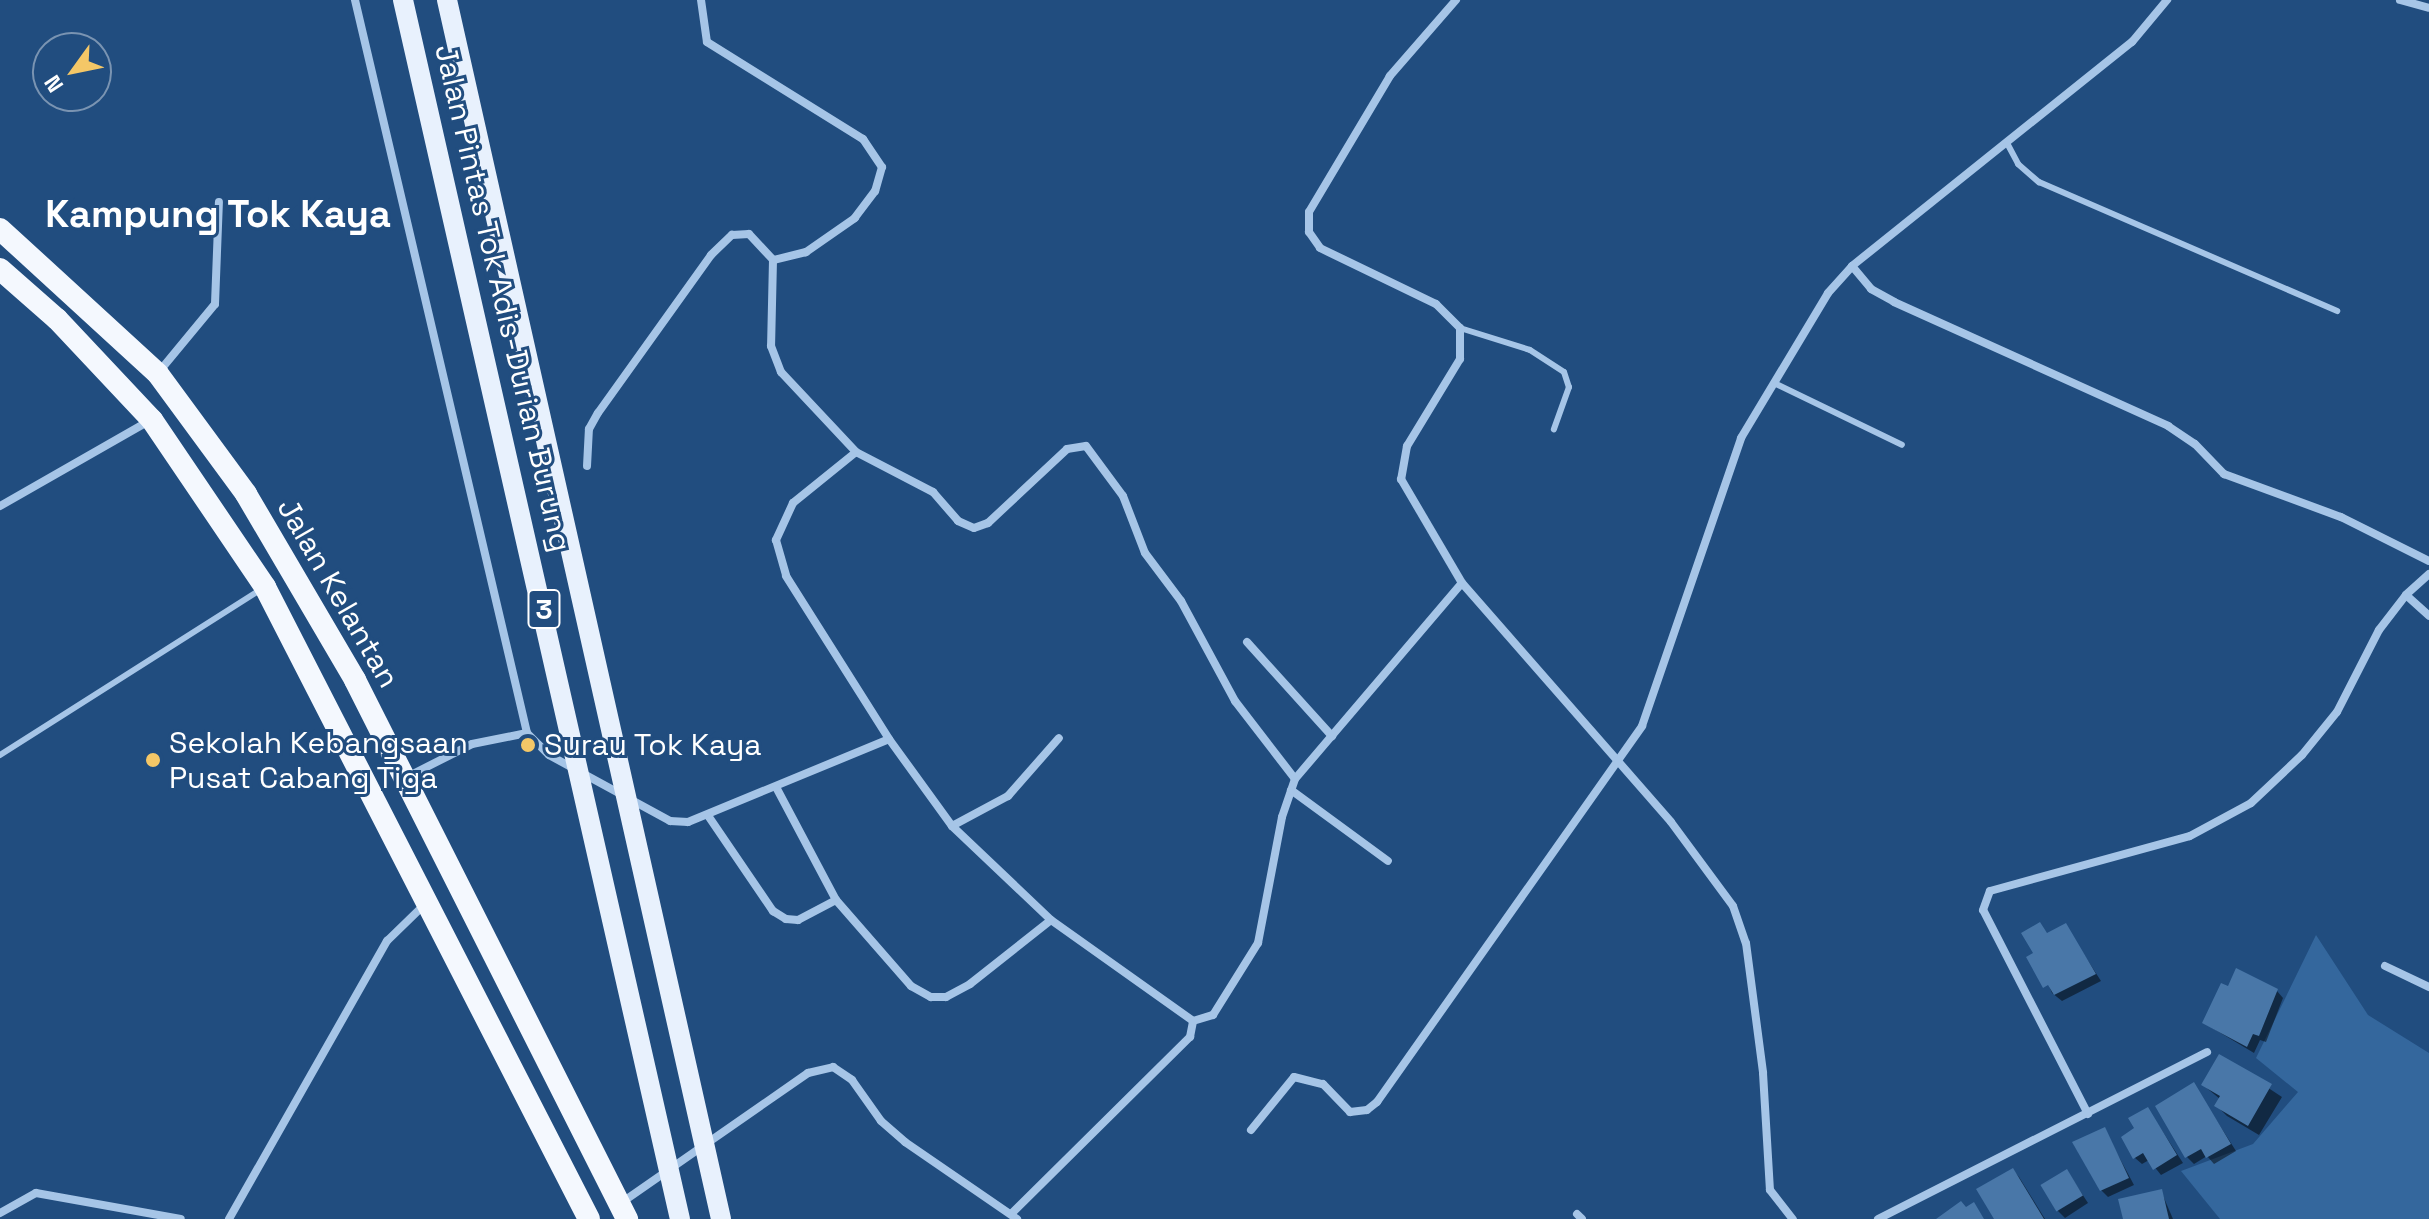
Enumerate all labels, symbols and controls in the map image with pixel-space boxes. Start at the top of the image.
north arrow [32,32,112,112]
street label: Jalan Pintas Tok Adis-Durian Burung [427,40,579,556]
text: N [38,70,69,98]
district label: Kampung Tok Kaya [45,192,391,238]
street label: Jalan Kelantan [269,492,407,694]
road number: 3 [526,585,562,633]
place label: Sekolah Kebangsaan Pusat Cabang Tiga [169,725,468,796]
place label: Surau Tok Kaya [544,727,762,763]
marker: Surau Tok Kaya [519,736,537,754]
marker: Sekolah Kebangsaan Pusat Cabang Tiga [144,751,162,769]

